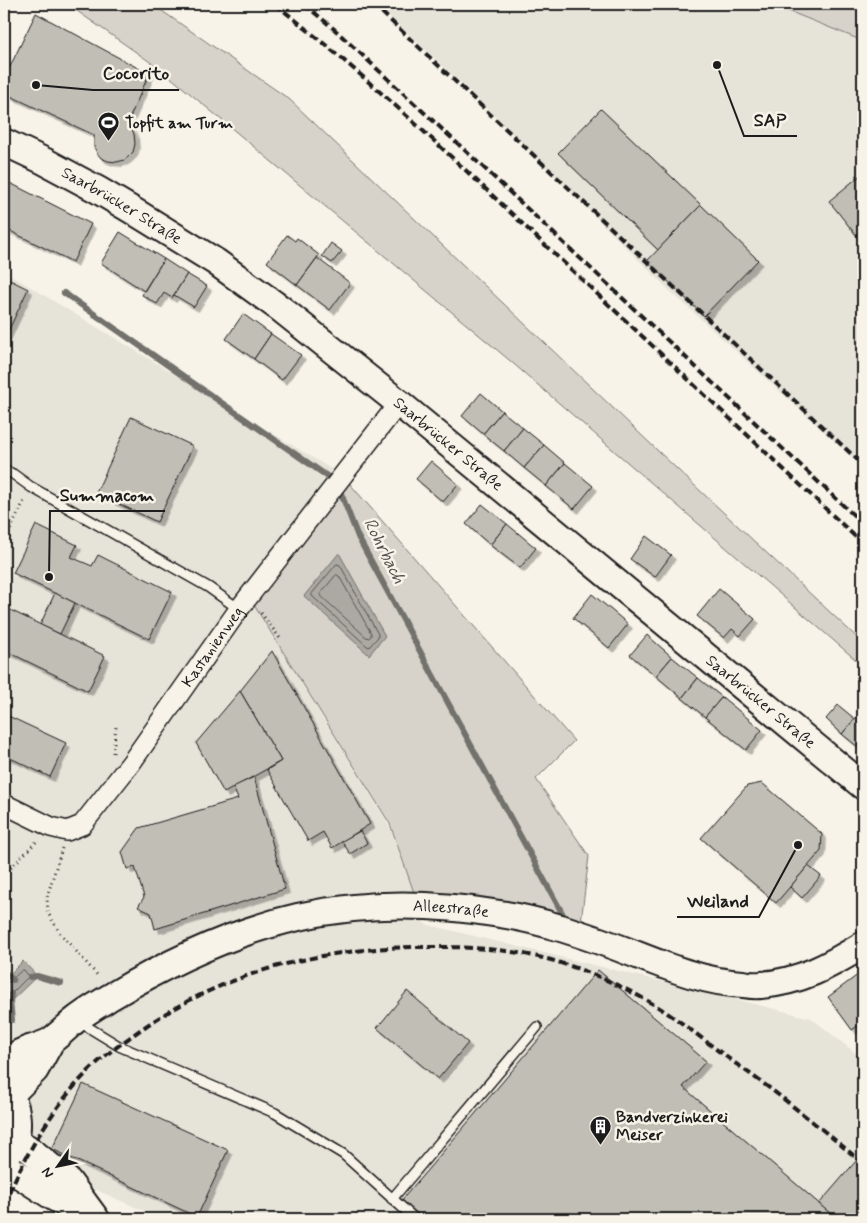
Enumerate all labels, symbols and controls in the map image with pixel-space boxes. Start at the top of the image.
callout: Cocorito [93,57,179,90]
text: Cocorito [103,62,169,86]
callout: SAP [744,103,797,136]
text: SAP [754,109,787,133]
sports icon: Topfit am Turm [97,111,121,142]
place label: Topfit am Turm [125,113,233,134]
street label: Saarbrücker Straße [58,162,186,249]
street label: Saarbrücker Straße [389,392,508,495]
callout: Summacom [50,478,165,511]
text: Summacom [60,484,154,508]
water label: Rohrbach [357,514,411,588]
street label: Kastanienweg [177,602,248,691]
street label: Saarbrücker Straße [701,650,820,753]
callout: Weiland [677,884,759,917]
text: Weiland [686,890,749,914]
street label: Alleestraße [413,895,490,923]
place label: Bandverzinkerei Meiser [616,1107,728,1146]
building icon: Bandverzinkerei Meiser [588,1114,612,1145]
north arrow [32,1140,82,1190]
text: N [38,1164,58,1181]

